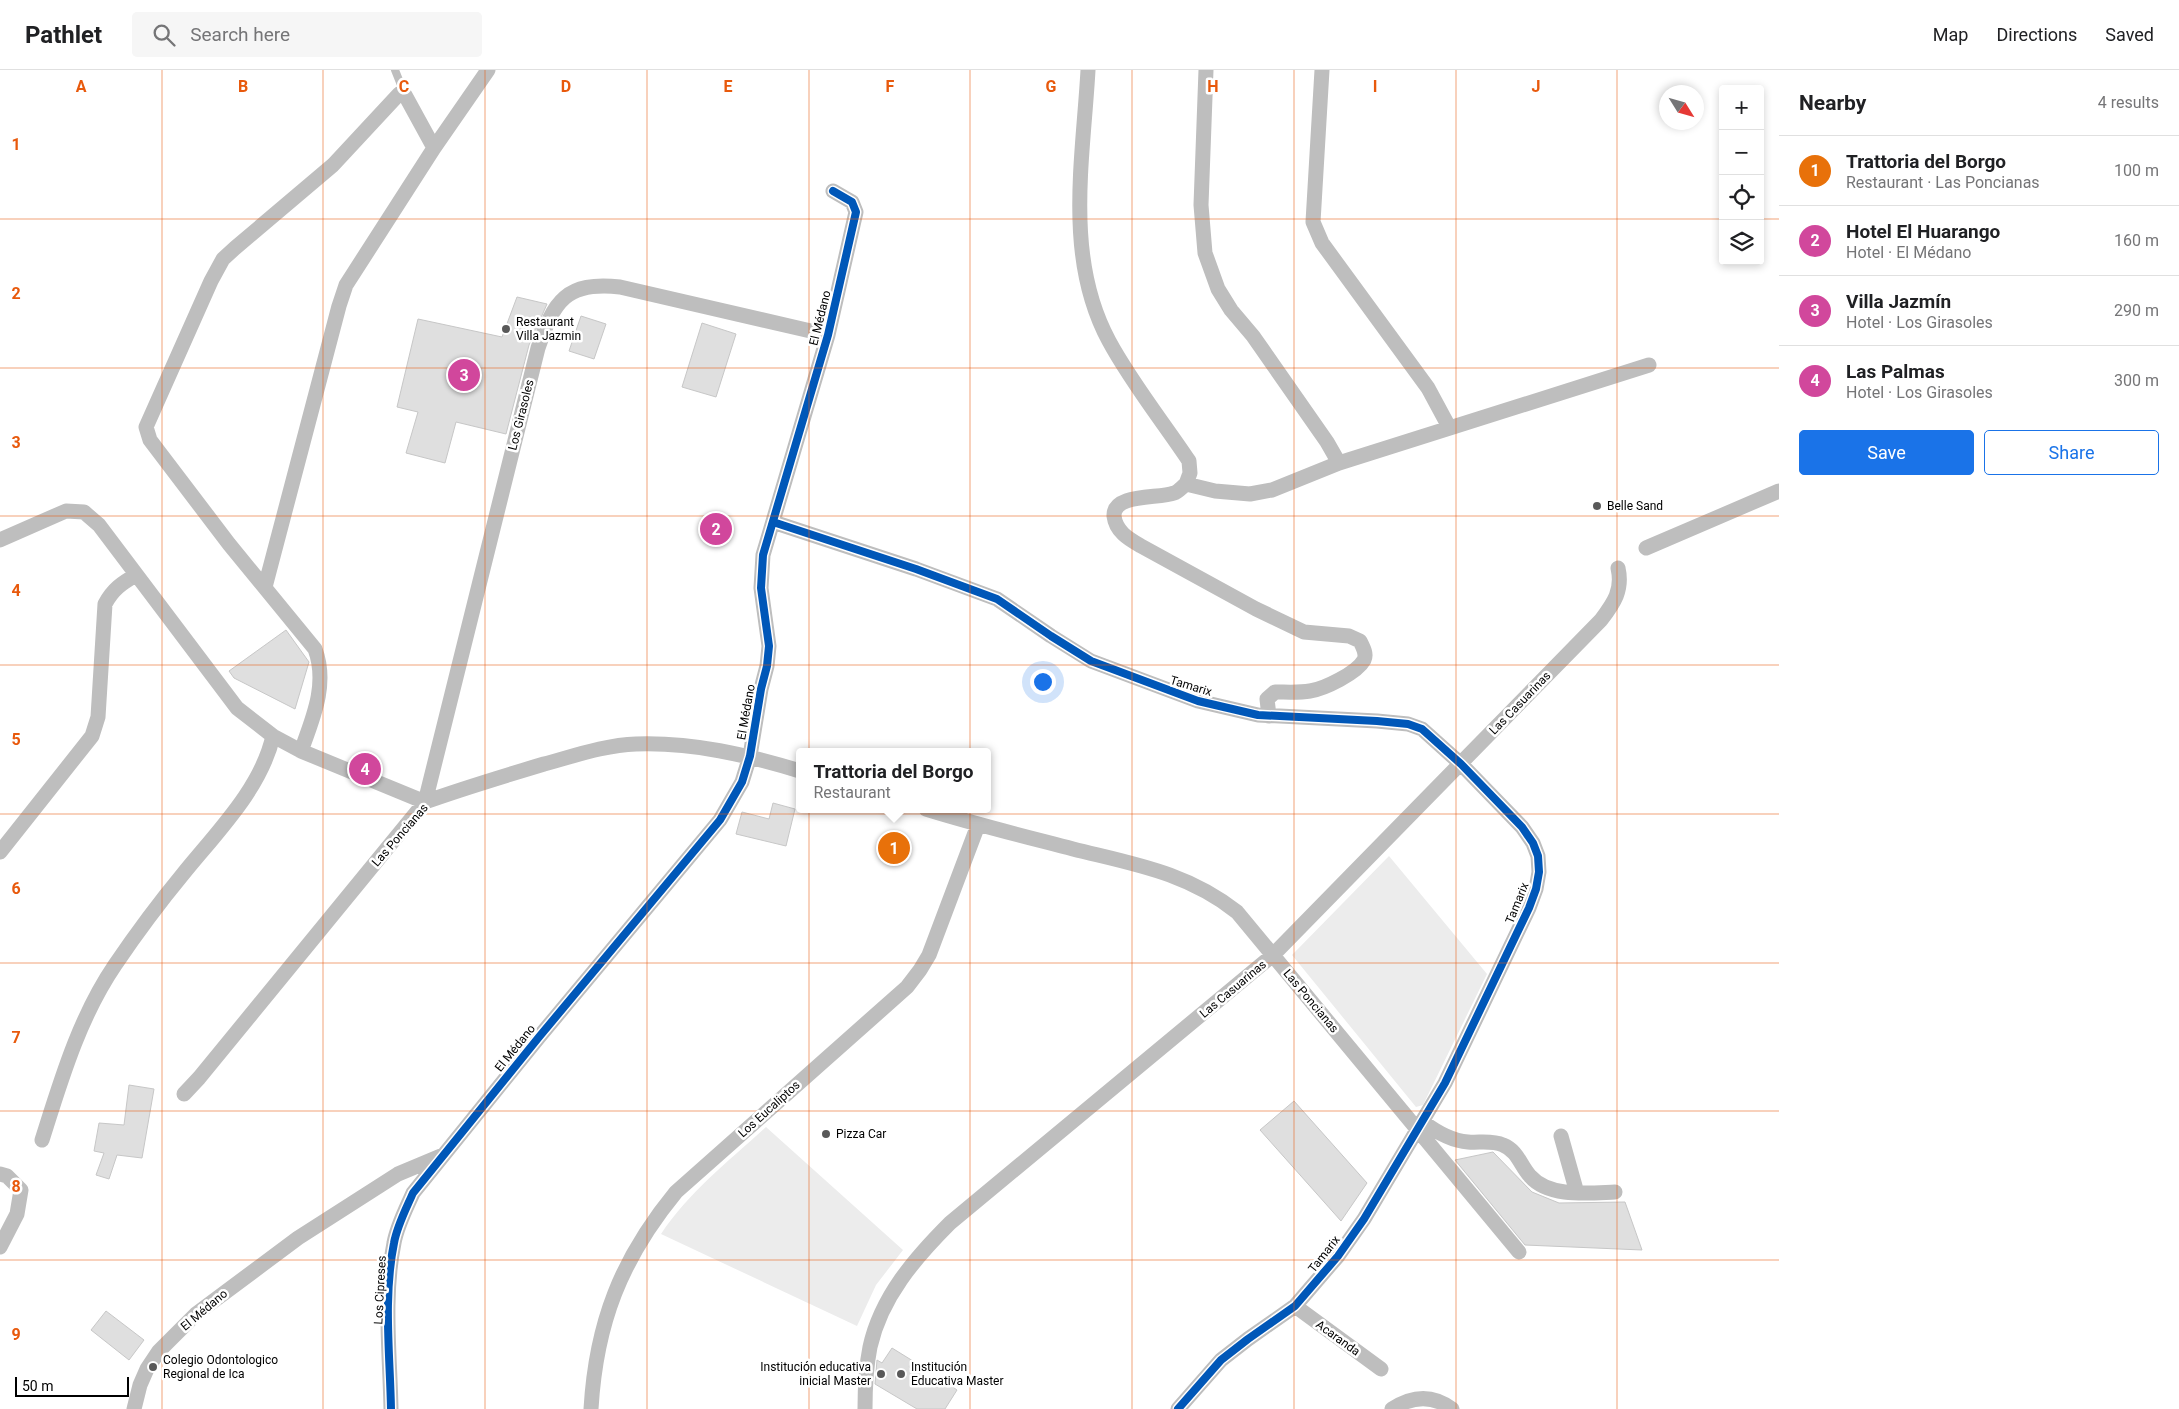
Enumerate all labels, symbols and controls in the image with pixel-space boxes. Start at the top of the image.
search box [132,12,482,57]
text: Pathlet [25,21,102,49]
icon: search [150,21,178,49]
text: Search here [190,23,290,46]
text: Map [1933,24,1968,45]
text: Directions [1996,24,2077,45]
text: Saved [2105,24,2154,45]
text: A [76,77,87,96]
text: B [238,77,248,96]
text: C [399,77,409,96]
text: D [561,77,571,96]
text: E [724,77,733,96]
text: F [886,77,895,96]
text: G [1046,77,1057,96]
text: H [1207,77,1219,96]
text: I [1373,77,1377,96]
text: J [1532,77,1540,96]
north arrow [1659,85,1704,130]
map controls [1719,85,1764,265]
button: + [1719,85,1764,130]
text: Nearby [1799,91,1866,115]
text: 4 results [2098,93,2159,112]
button: − [1719,130,1764,175]
text: 1 [11,135,21,154]
text: Trattoria del Borgo [1846,150,2006,173]
text: 1 [1810,161,1820,180]
text: 100 m [2114,161,2159,180]
text: Restaurant · Las Poncianas [1846,173,2040,192]
button: locate [1719,175,1764,220]
button: layers [1719,220,1764,265]
text: Hotel El Huarango [1846,220,2000,243]
text: 2 [1810,231,1820,250]
text: 160 m [2114,231,2159,250]
text: Hotel · El Médano [1846,243,1971,262]
text: 2 [11,284,21,303]
street label: El Médano [806,289,834,347]
text: Villa Jazmín [1846,290,1951,313]
text: 3 [1810,301,1820,320]
text: 290 m [2114,301,2159,320]
text: Hotel · Los Girasoles [1846,313,1993,332]
place label: Restaurant Villa Jazmin [516,315,581,343]
marker: Restaurant Villa Jazmin [500,323,512,335]
pin: 3 [448,356,480,394]
text: Las Palmas [1846,360,1945,383]
text: 4 [1810,371,1820,390]
text: 300 m [2114,371,2159,390]
street label: Los Girasoles [505,378,537,452]
text: Hotel · Los Girasoles [1846,383,1993,402]
button: Save [1799,430,1974,475]
button: Share [1984,430,2159,475]
text: 3 [11,433,21,452]
place label: Belle Sand [1607,499,1663,513]
marker: Belle Sand [1591,500,1603,512]
pin: 2 [700,510,732,548]
text: 4 [11,581,21,600]
your location [1030,669,1056,695]
street label: Las Casuarinas [1486,669,1554,737]
street label: Tamarix [1168,673,1214,699]
street label: El Médano [734,683,758,741]
text: 5 [11,730,21,749]
popup [796,748,991,813]
pin: 4 [349,750,381,788]
text: Trattoria del Borgo [813,760,974,783]
text: Restaurant [813,783,891,802]
street label: Las Poncianas [369,801,431,869]
pin: 1 [878,829,910,867]
text: 6 [11,879,21,898]
street label: Tamarix [1502,880,1532,926]
street label: Las Casuarinas [1197,957,1269,1021]
street label: Las Poncianas [1281,967,1341,1035]
street label: El Médano [492,1022,538,1074]
text: 7 [11,1028,21,1047]
street label: Los Eucaliptos [735,1078,803,1140]
place label: Pizza Car [836,1127,886,1141]
marker: Pizza Car [820,1128,832,1140]
text: 8 [11,1177,21,1196]
street label: Tamarix [1305,1233,1343,1275]
street label: Los Cipreses [371,1255,389,1325]
street label: El Médano [178,1286,230,1333]
street label: Acaranda [1313,1317,1363,1359]
text: 9 [11,1325,21,1344]
place label: Colegio Odontologico Regional de Ica [163,1353,278,1381]
place label: Institución educativa inicial Master [760,1360,871,1388]
place label: Institución Educativa Master [911,1360,1004,1388]
marker: Colegio Odontologico Regional de Ica [147,1361,159,1373]
marker: Institución educativa inicial Master [875,1368,887,1380]
marker: Institución Educativa Master [895,1368,907,1380]
scale bar [15,1374,129,1397]
text: 50 m [22,1378,54,1394]

